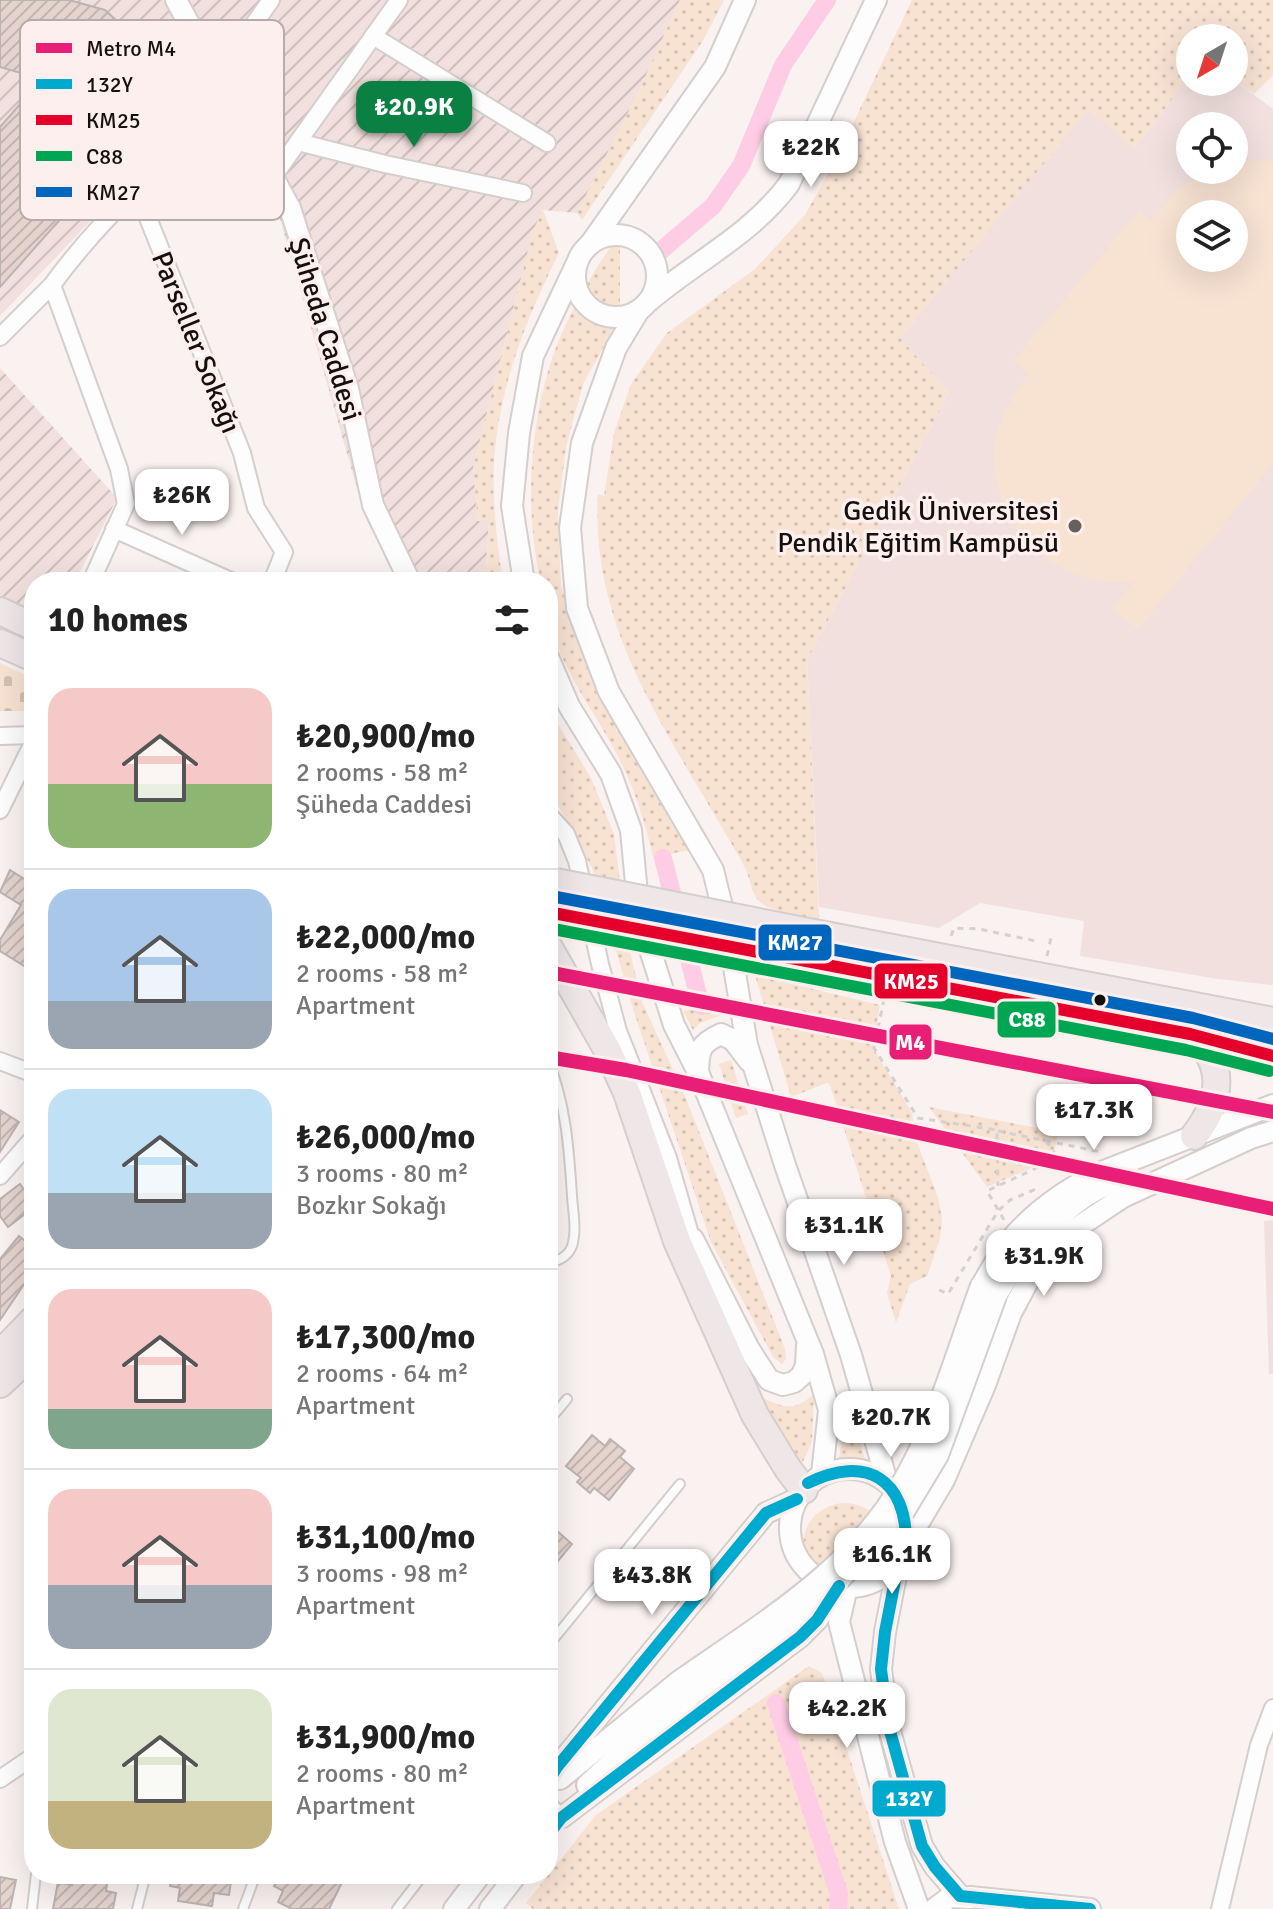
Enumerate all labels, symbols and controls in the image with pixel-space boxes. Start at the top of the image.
legend [20,20,284,220]
north arrow [1176,24,1248,96]
map controls [1176,24,1248,272]
text: Metro M4 [86,35,176,62]
text: 132Y [86,71,133,98]
pin: ₺20.9K [349,81,479,149]
text: ₺20.9K [374,91,454,123]
text: KM25 [86,107,141,134]
button: locate [1176,112,1248,184]
pin: ₺22K [764,121,858,189]
text: ₺22K [782,131,840,163]
text: C88 [86,143,123,170]
text: KM27 [86,179,141,206]
button: layers [1176,200,1248,272]
street label: Şüheda Caddesi [281,234,369,425]
street label: Parseller Sokağı [144,247,248,438]
pin: ₺26K [135,469,229,537]
text: ₺26K [153,479,211,511]
place label: Gedik Üniversitesi Pendik Eğitim Kampüsü [777,494,1059,560]
marker: Gedik Üniversitesi Pendik Eğitim Kampüsü [1066,517,1084,535]
icon: filters [490,598,534,642]
text: 10 homes [48,599,188,641]
text: ₺20,900/mo [296,715,475,757]
icon: home [112,720,208,816]
text: 2 rooms · 58 m² [296,757,469,789]
text: Şüheda Caddesi [296,789,472,821]
text: ₺22,000/mo [296,916,475,958]
icon: home [112,921,208,1017]
line badge: KM27 [757,923,833,962]
text: KM27 [767,929,823,956]
text: 2 rooms · 58 m² [296,958,469,990]
line badge: KM25 [873,962,949,1000]
text: KM25 [883,968,939,995]
text: Apartment [296,990,415,1022]
unlabelled marker [1092,992,1108,1008]
line badge: C88 [996,1000,1057,1039]
text: C88 [1008,1006,1046,1033]
line badge: M4 [888,1023,933,1061]
text: M4 [895,1029,925,1056]
pin: ₺17.3K [1029,1084,1159,1152]
text: ₺17.3K [1054,1094,1134,1126]
text: ₺26,000/mo [296,1116,475,1158]
icon: home [112,1121,208,1217]
text: 3 rooms · 80 m² [296,1158,469,1190]
text: Bozkır Sokağı [296,1190,447,1222]
pin: ₺31.1K [779,1199,909,1267]
text: ₺31.1K [804,1209,884,1241]
pin: ₺31.9K [979,1230,1109,1298]
text: ₺31.9K [1004,1240,1084,1272]
text: ₺17,300/mo [296,1316,475,1358]
icon: home [112,1321,208,1417]
text: 2 rooms · 64 m² [296,1358,469,1390]
text: Apartment [296,1390,415,1422]
pin: ₺20.7K [826,1391,956,1459]
text: ₺20.7K [851,1401,931,1433]
text: ₺31,100/mo [296,1516,475,1558]
icon: home [112,1521,208,1617]
pin: ₺16.1K [827,1528,957,1596]
text: ₺16.1K [852,1538,932,1570]
pin: ₺43.8K [587,1549,717,1617]
text: 3 rooms · 98 m² [296,1558,469,1590]
text: ₺43.8K [612,1559,692,1591]
text: Apartment [296,1590,415,1622]
pin: ₺42.2K [782,1682,912,1750]
text: ₺42.2K [807,1692,887,1724]
text: ₺31,900/mo [296,1716,475,1758]
icon: home [112,1721,208,1817]
text: 2 rooms · 80 m² [296,1758,469,1790]
line badge: 132Y [871,1779,947,1818]
text: 132Y [885,1785,933,1812]
text: Apartment [296,1790,415,1822]

